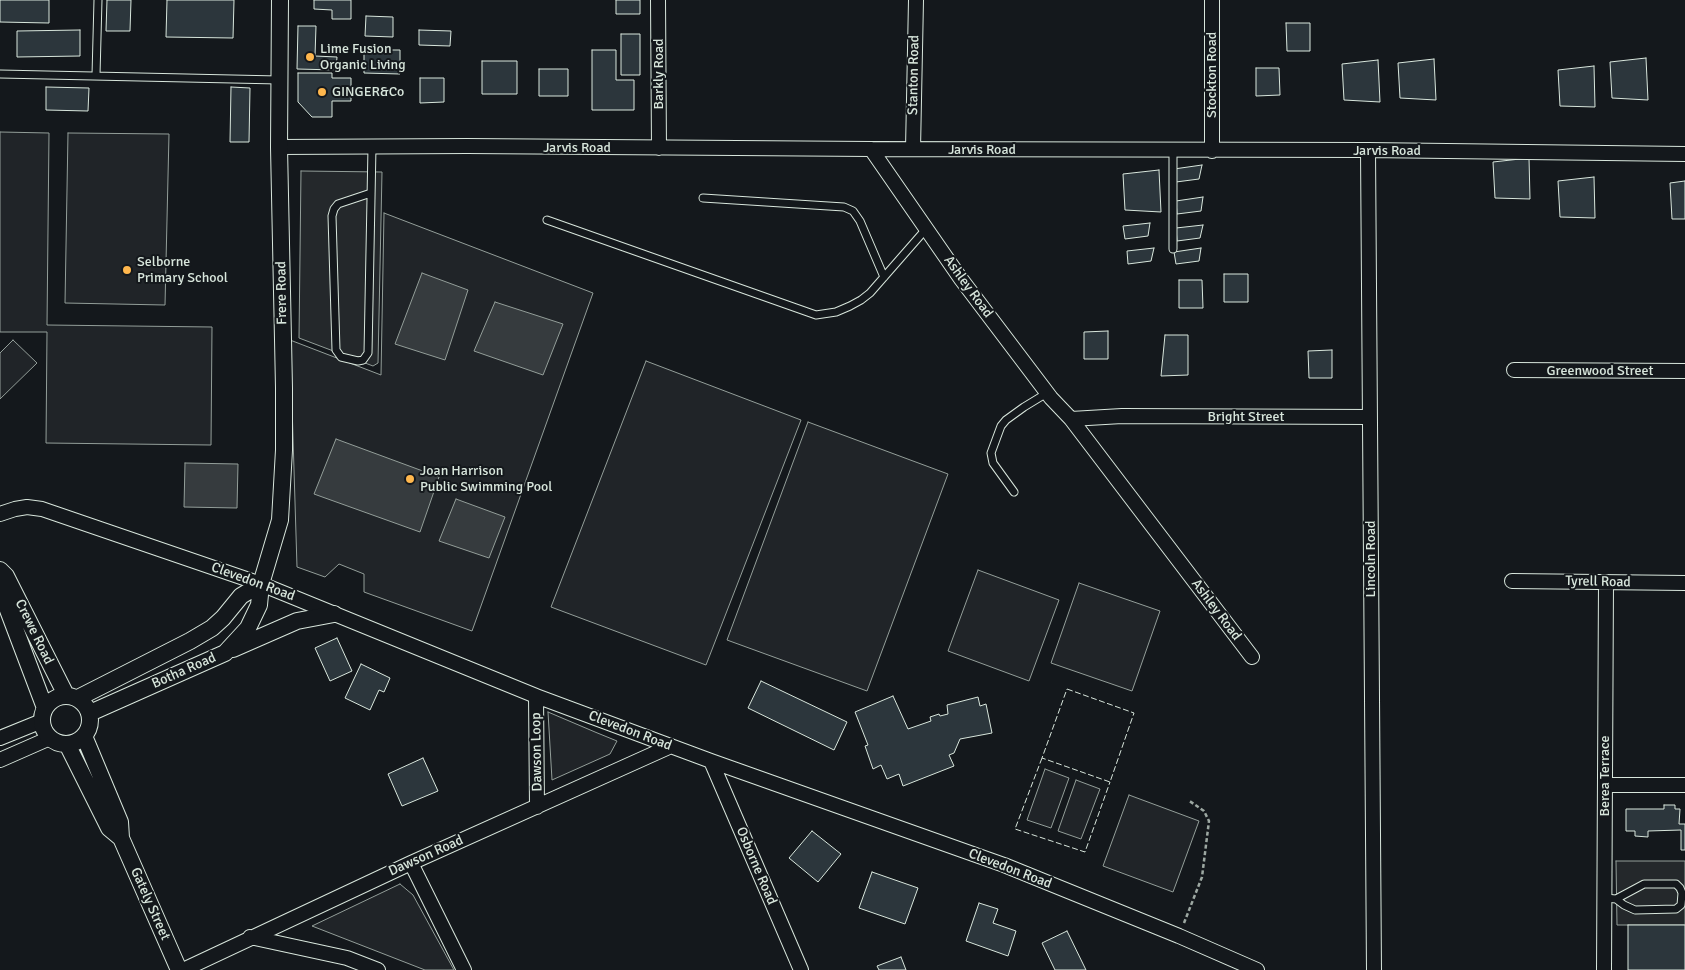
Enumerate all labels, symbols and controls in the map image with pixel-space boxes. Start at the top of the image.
street label: Stockton Road [1204,32,1220,118]
street label: Stanton Road [905,35,923,115]
street label: Barkly Road [651,38,667,110]
place label: Lime Fusion Organic Living [320,41,406,74]
marker: Lime Fusion Organic Living [304,51,316,63]
place label: GINGER&Co [332,84,404,100]
marker: GINGER&Co [316,86,328,98]
street label: Jarvis Road [543,140,611,156]
street label: Jarvis Road [948,142,1016,158]
street label: Jarvis Road [1353,143,1421,159]
street label: Ashley Road [940,253,996,321]
place label: Selborne Primary School [137,254,228,286]
street label: Frere Road [273,261,291,325]
marker: Selborne Primary School [121,264,133,276]
street label: Greenwood Street [1547,363,1653,379]
street label: Bright Street [1208,409,1284,425]
place label: Joan Harrison Public Swimming Pool [420,463,552,496]
marker: Joan Harrison Public Swimming Pool [404,473,416,485]
street label: Lincoln Road [1363,520,1379,598]
street label: Clevedon Road [209,559,297,605]
street label: Tyrell Road [1565,573,1631,591]
street label: Ashley Road [1187,576,1245,644]
street label: Crewe Road [11,597,57,667]
street label: Botha Road [149,649,219,693]
street label: Clevedon Road [586,707,674,755]
street label: Dawson Loop [528,712,546,792]
street label: Berea Terrace [1597,735,1613,817]
street label: Osborne Road [732,825,780,907]
street label: Dawson Road [386,832,466,880]
street label: Clevedon Road [966,845,1054,893]
street label: Gately Street [127,865,173,943]

